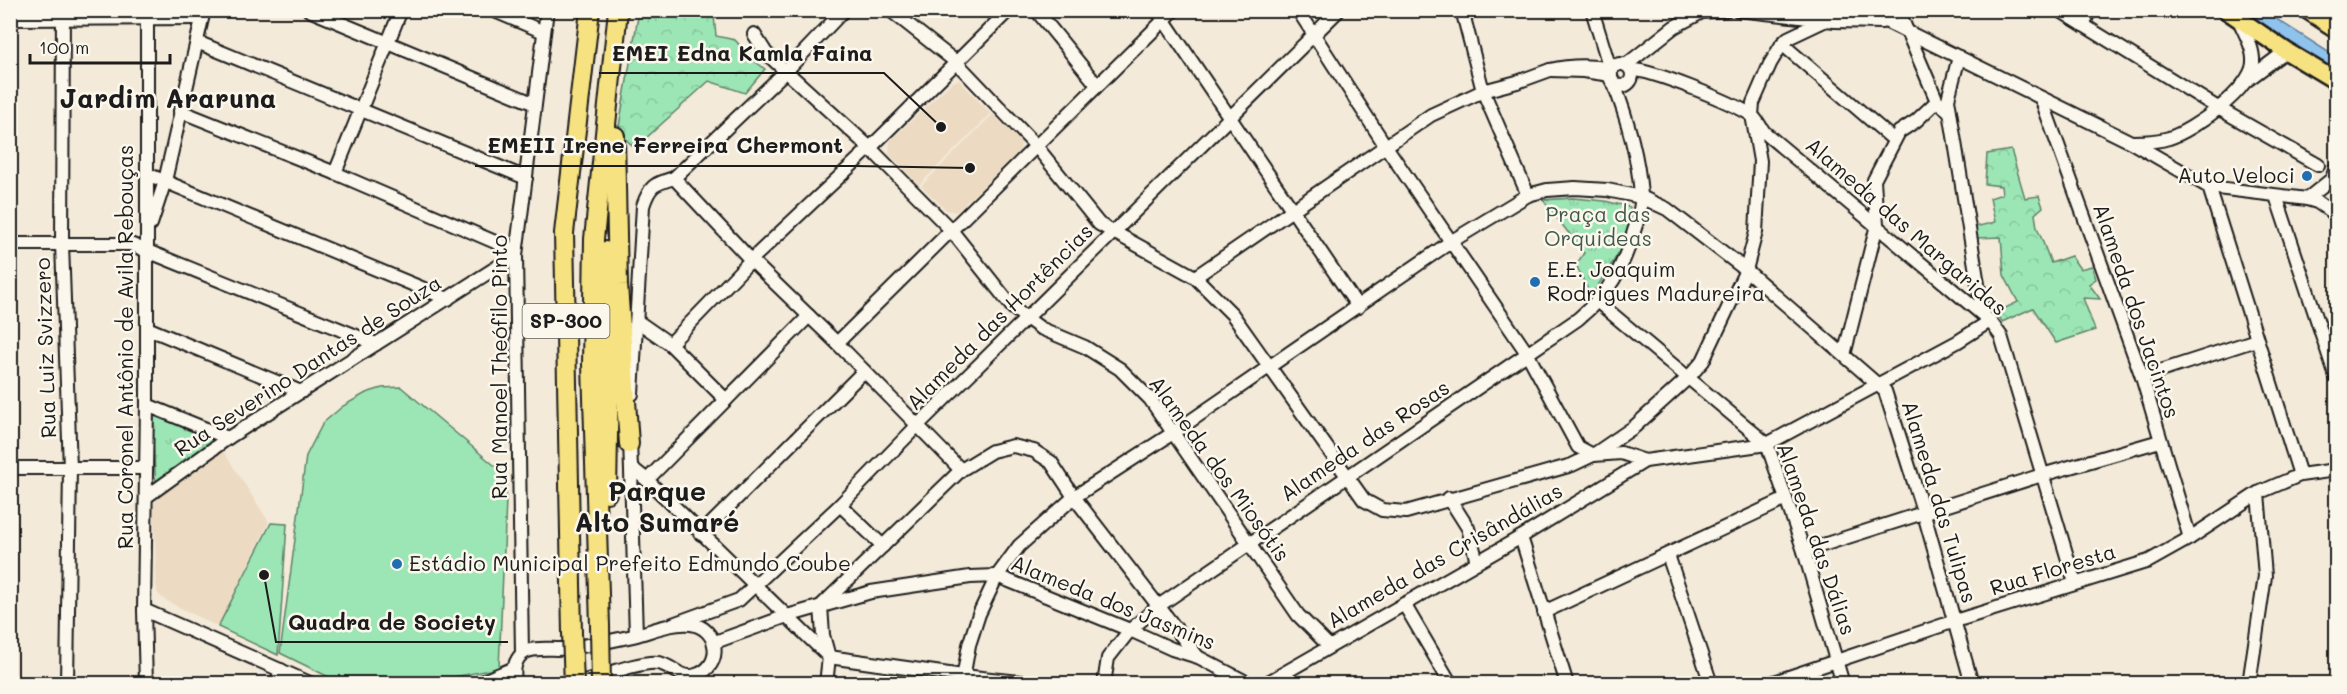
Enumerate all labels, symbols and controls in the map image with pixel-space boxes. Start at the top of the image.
scale bar [30,27,170,65]
callout: EMEI Edna Kamla Faina [599,33,884,73]
text: 100 m [39,35,89,59]
text: EMEI Edna Kamla Faina [611,38,873,67]
district label: Jardim Araruna [60,80,276,115]
callout: EMEII Irene Ferreira Chermont [475,126,855,166]
text: EMEII Irene Ferreira Chermont [487,130,843,159]
street label: Alameda das Margaridas [1801,131,2013,321]
street label: Rua Coronel Antônio de Avila Rebouças [111,145,138,549]
place label: Auto Veloci [2178,161,2295,188]
marker: Auto Veloci [2300,169,2314,183]
park label: Praça das Orquideas [1544,200,1652,251]
street label: Alameda dos Jacintos [2088,200,2187,421]
street label: Alameda das Hortências [900,217,1098,415]
street label: Rua Manoel Theófilo Pinto [485,235,512,499]
place label: E.E. Joaquim Rodrigues Madureira [1547,255,1765,306]
street label: Rua Luiz Svizzero [28,257,61,439]
street label: Rua Severino Dantas de Souza [168,268,446,461]
marker: E.E. Joaquim Rodrigues Madureira [1528,275,1542,289]
road number: SP-300 [522,304,610,338]
street label: Alameda dos Miosótis [1144,370,1297,566]
street label: Alameda das Rosas [1274,373,1454,506]
street label: Alameda das Tulipas [1897,397,1984,606]
street label: Alameda das Dálias [1772,439,1863,638]
district label: Parque Alto Sumaré [575,473,739,539]
street label: Alameda das Crisândálias [1322,476,1567,633]
street label: Rua Floresta [1986,537,2119,601]
street label: Alameda dos Jasmins [1007,548,1220,655]
place label: Estádio Municipal Prefeito Edmundo Coube [409,549,851,576]
marker: Estádio Municipal Prefeito Edmundo Coube [390,557,404,571]
callout: Quadra de Society [276,602,508,642]
text: Quadra de Society [288,607,496,636]

